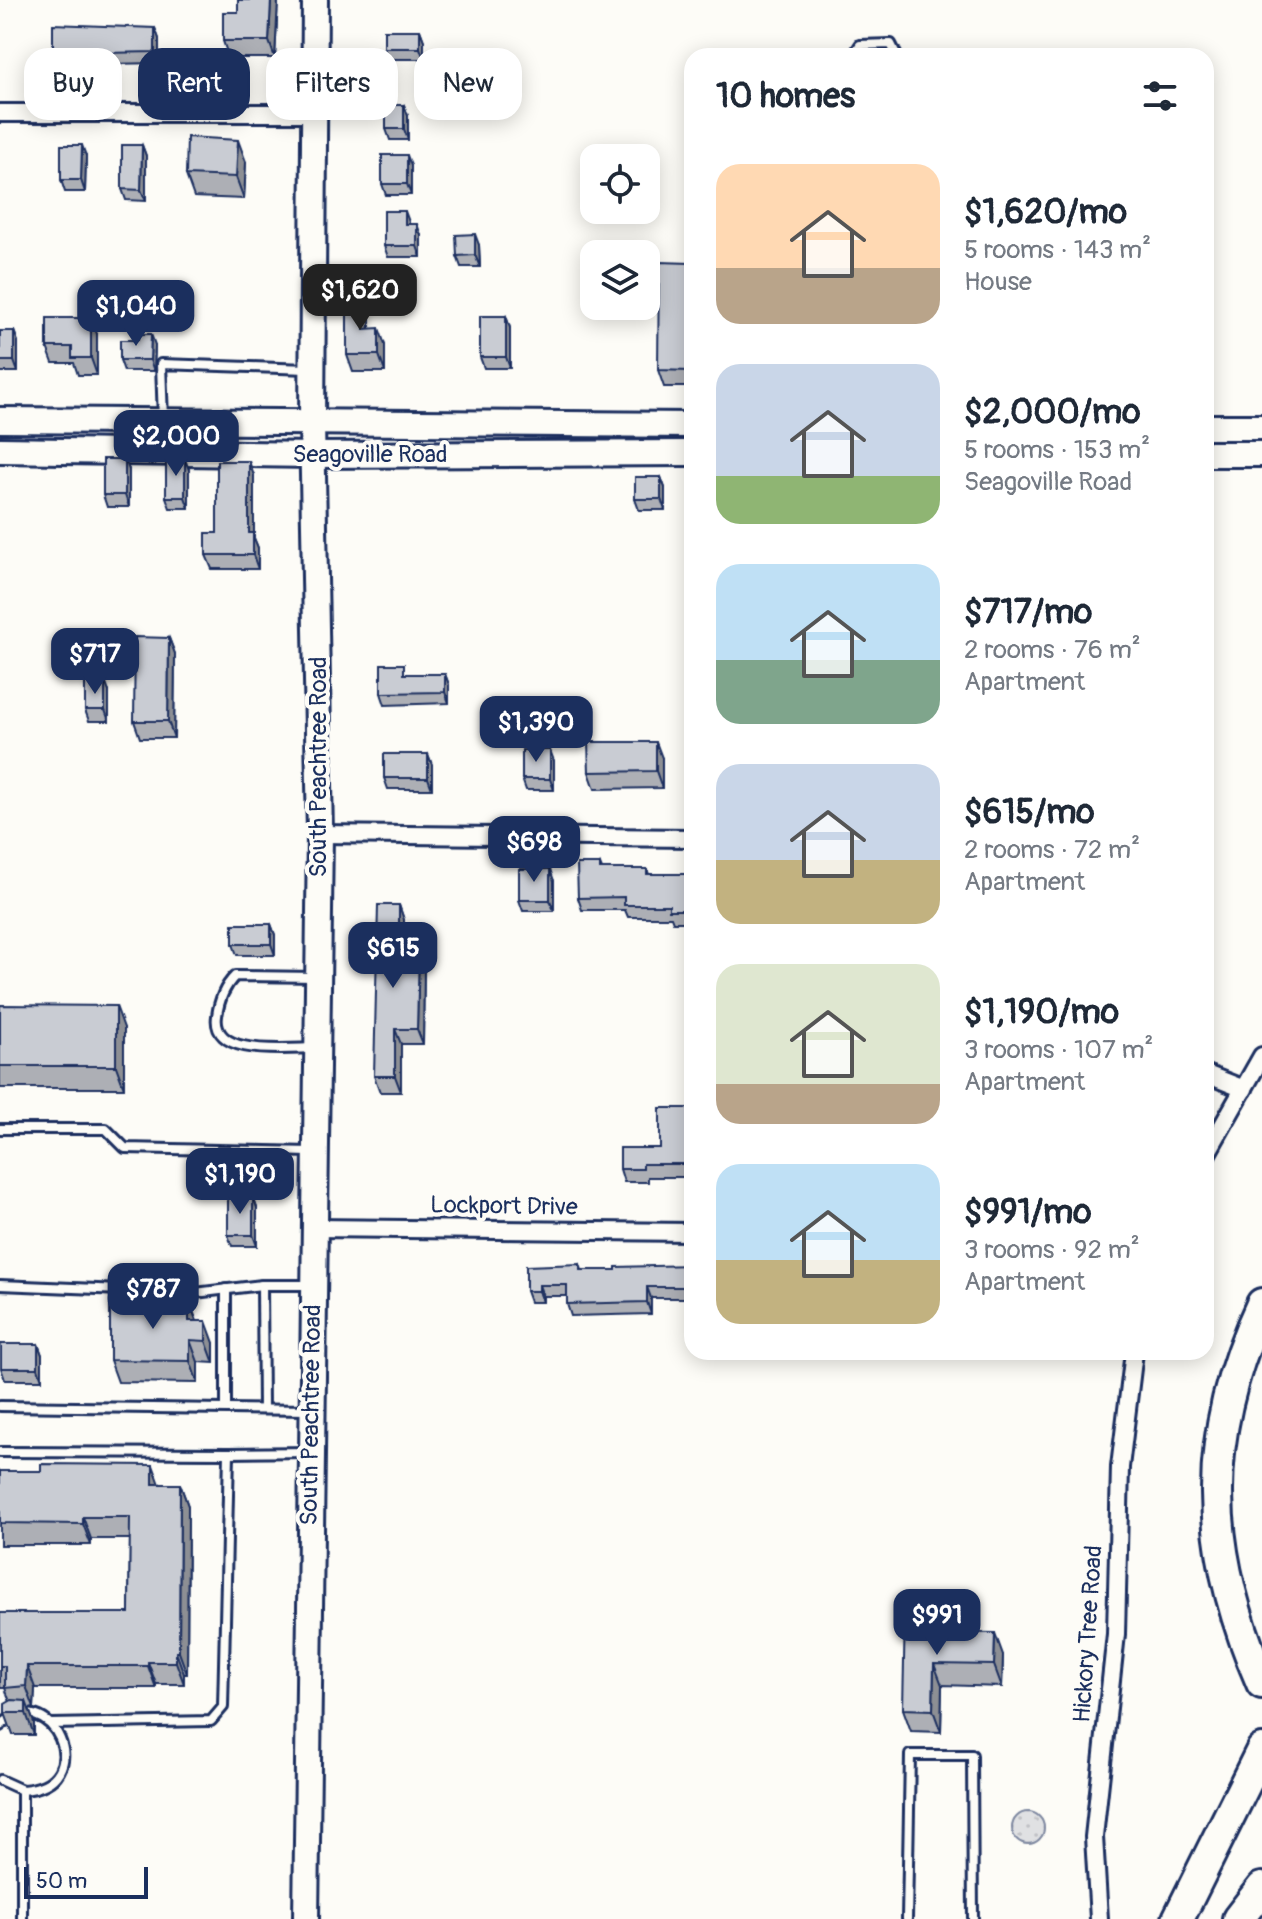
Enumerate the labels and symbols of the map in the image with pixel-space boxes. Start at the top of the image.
pin: $1,620 [295,264,425,332]
pin: $1,040 [71,280,201,348]
pin: $2,000 [111,410,241,478]
street label: Seagoville Road [292,440,448,469]
pin: $717 [48,628,142,696]
street label: South Peachtree Road [304,656,333,878]
pin: $1,390 [471,696,601,764]
pin: $698 [487,816,581,884]
pin: $615 [346,922,440,990]
pin: $1,190 [175,1148,305,1216]
street label: Lockport Drive [430,1190,578,1222]
pin: $787 [106,1263,200,1331]
street label: South Peachtree Road [295,1304,327,1526]
street label: Hickory Tree Road [1067,1544,1109,1724]
pin: $991 [890,1589,984,1657]
scale bar [24,1863,148,1899]

